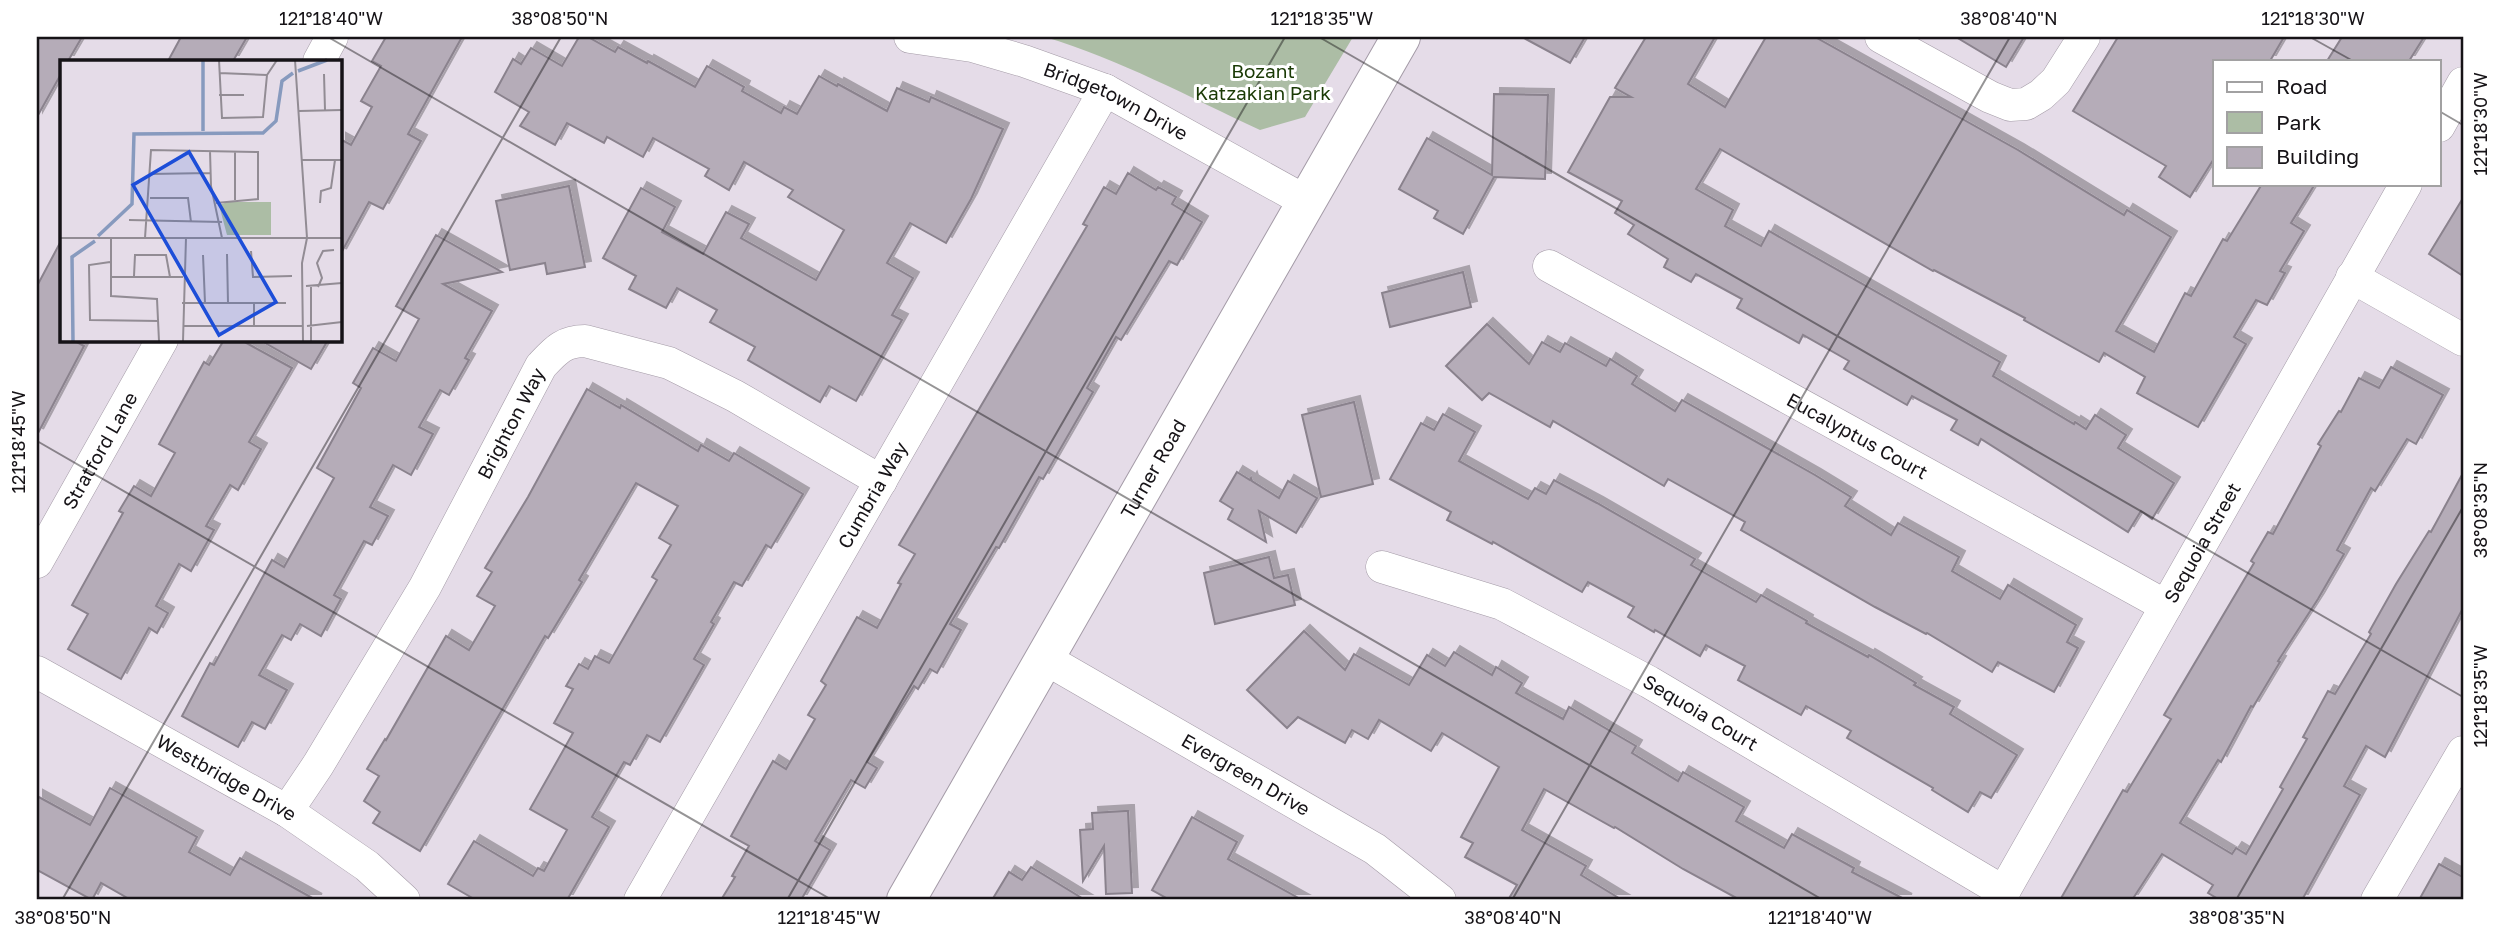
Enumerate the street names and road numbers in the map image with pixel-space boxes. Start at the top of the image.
street label: Bridgetown Drive [1041,57,1192,145]
street label: Brighton Way [472,363,549,483]
street label: Stratford Lane [57,387,142,513]
street label: Eucalyptus Court [1783,387,1932,484]
street label: Turner Road [1115,415,1190,522]
street label: Cumbria Way [832,437,912,552]
street label: Sequoia Street [2158,478,2245,607]
street label: Sequoia Court [1639,669,1763,755]
street label: Evergreen Drive [1178,728,1314,820]
street label: Westbridge Drive [153,729,301,825]

